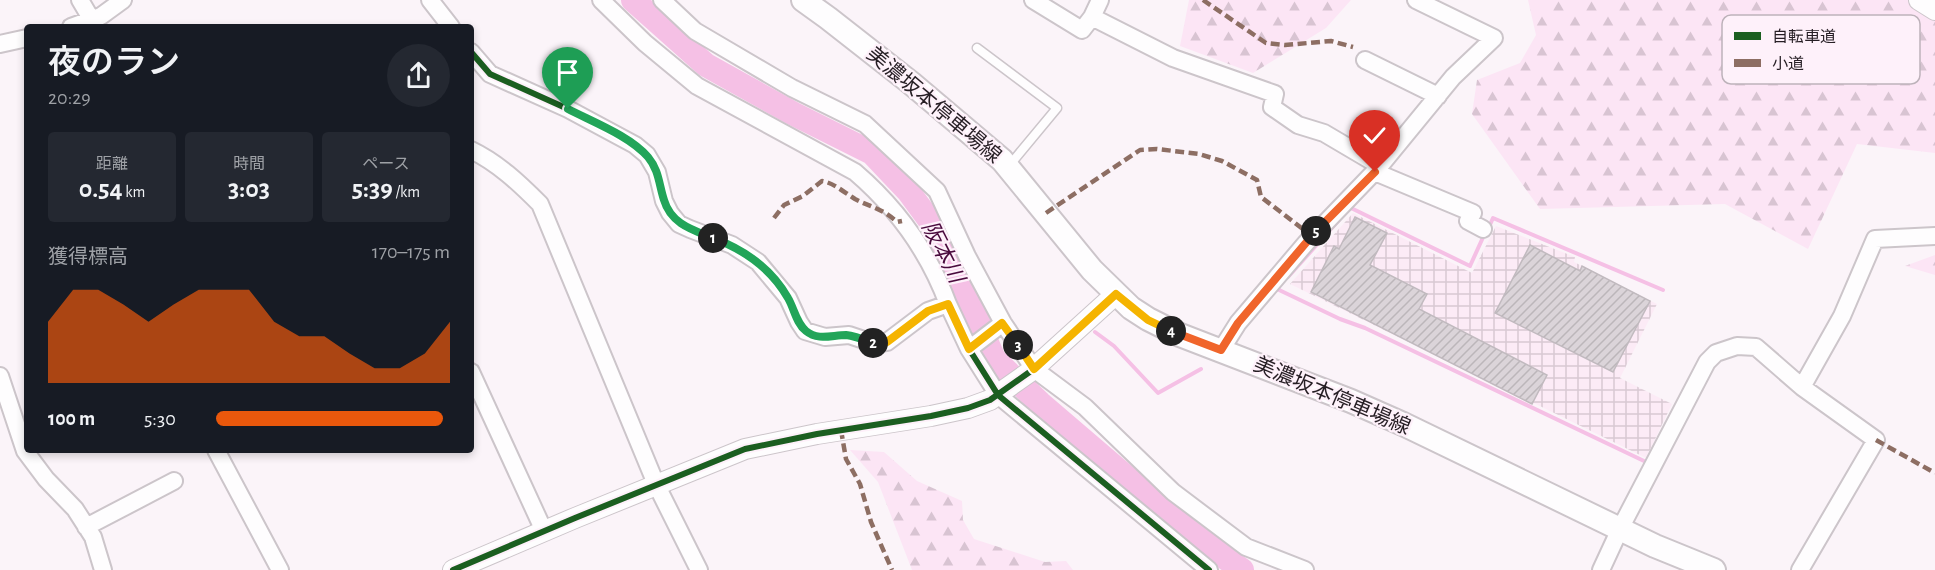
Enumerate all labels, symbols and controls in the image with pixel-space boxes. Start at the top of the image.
legend [1722,15,1920,84]
text: 自転車道 [1772,28,1836,45]
street label: 美濃坂本停車場線 [863,42,1006,167]
button: share [387,44,450,107]
text: 夜のラン [48,47,180,80]
pin [542,47,593,109]
text: 小道 [1772,55,1804,72]
icon: arrive [551,56,584,89]
text: 20:29 [48,88,91,108]
pin [1349,110,1400,172]
icon: check [1358,119,1391,152]
text: 距離 [96,156,128,172]
text: 時間 [233,156,265,172]
text: ペース [362,156,410,172]
text: 0.54 [79,176,123,202]
text: 3:03 [228,176,270,202]
text: 5:39 [352,176,393,202]
text: km [123,184,145,200]
text: /km [393,184,420,200]
pin: 5 [1301,216,1331,246]
water label: 阪本川 [918,217,970,288]
pin: 1 [698,223,728,253]
text: 5 [1313,223,1319,239]
text: 1 [710,230,716,246]
text: 170–175 m [372,242,450,262]
text: 獲得標高 [48,247,128,267]
pin: 4 [1156,316,1186,346]
text: 4 [1167,323,1175,339]
pin: 2 [858,328,888,358]
pin: 3 [1003,330,1033,360]
text: 2 [869,335,877,351]
text: 3 [1015,337,1021,353]
street label: 美濃坂本停車場線 [1251,353,1414,438]
text: 100 m [48,409,95,429]
text: 5:30 [144,409,176,429]

